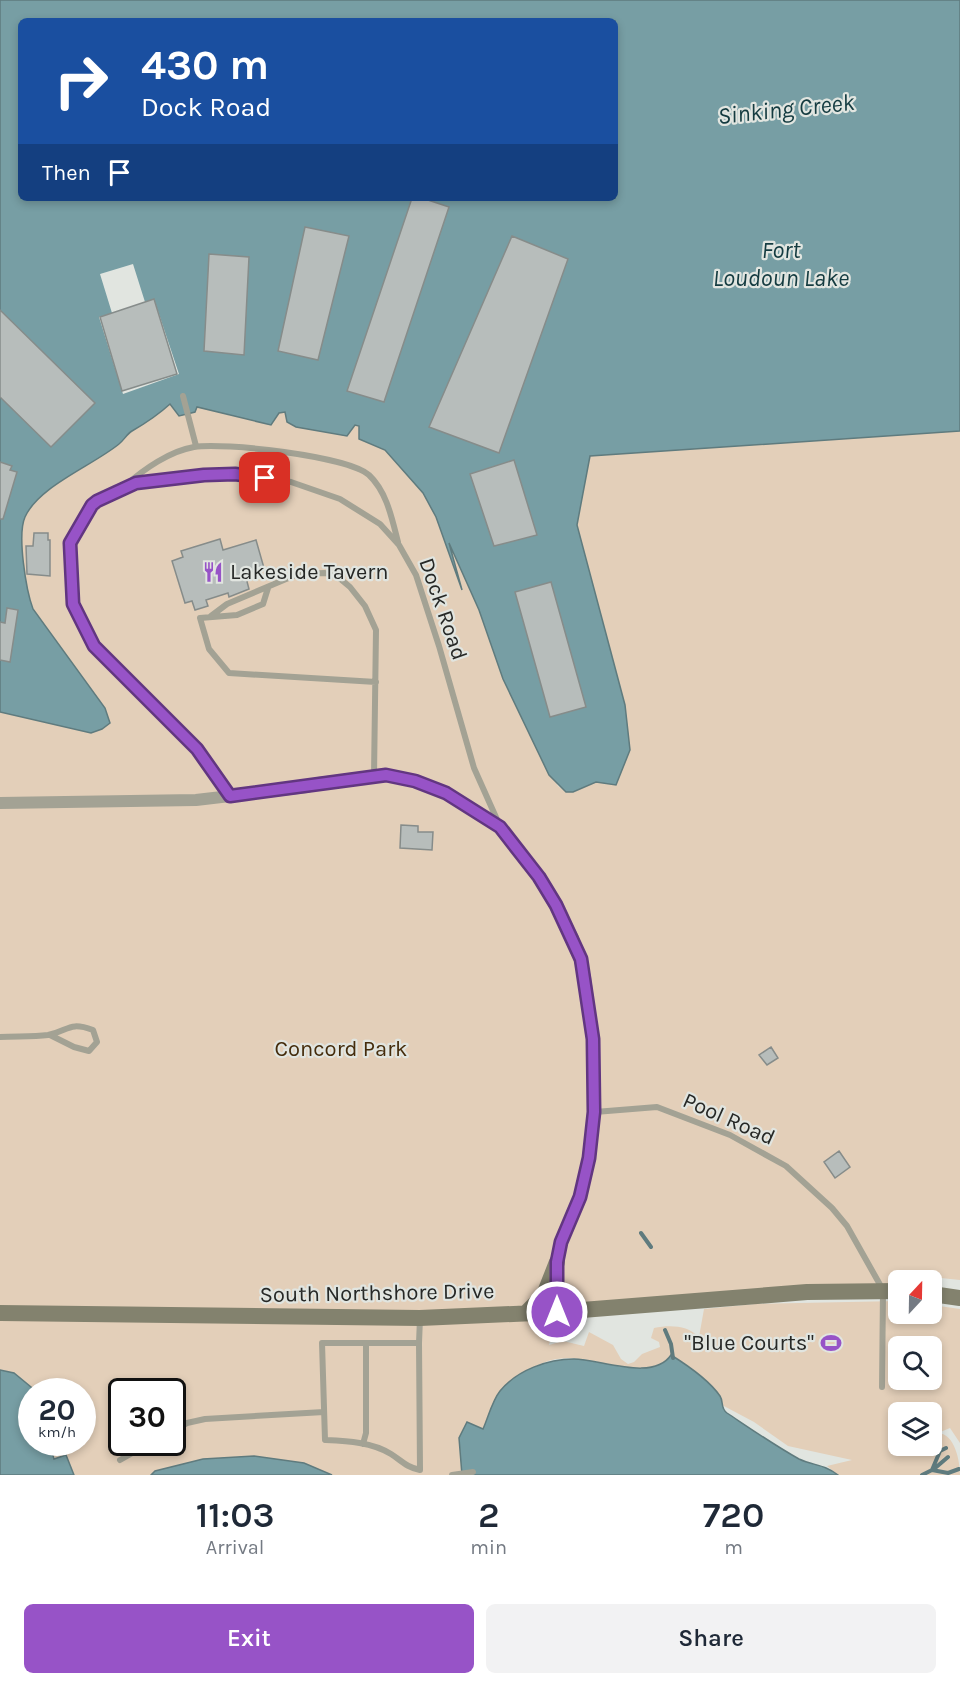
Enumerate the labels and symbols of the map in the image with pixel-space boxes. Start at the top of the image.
water label: Sinking Creek [716,88,857,130]
water label: Fort Loudoun Lake [713,236,849,292]
pin [239,452,290,503]
street label: Dock Road [413,555,473,663]
place label: Lakeside Tavern [230,559,389,585]
restaurant icon: Lakeside Tavern [201,560,225,584]
park label: Concord Park [274,1036,408,1062]
street label: Pool Road [679,1087,779,1151]
north arrow [888,1270,942,1324]
street label: South Northshore Drive [259,1278,495,1308]
position arrow [525,1280,589,1344]
place label: "Blue Courts" [684,1330,814,1356]
sports icon: "Blue Courts" [819,1331,843,1355]
speed limit sign: 30 [108,1378,186,1456]

